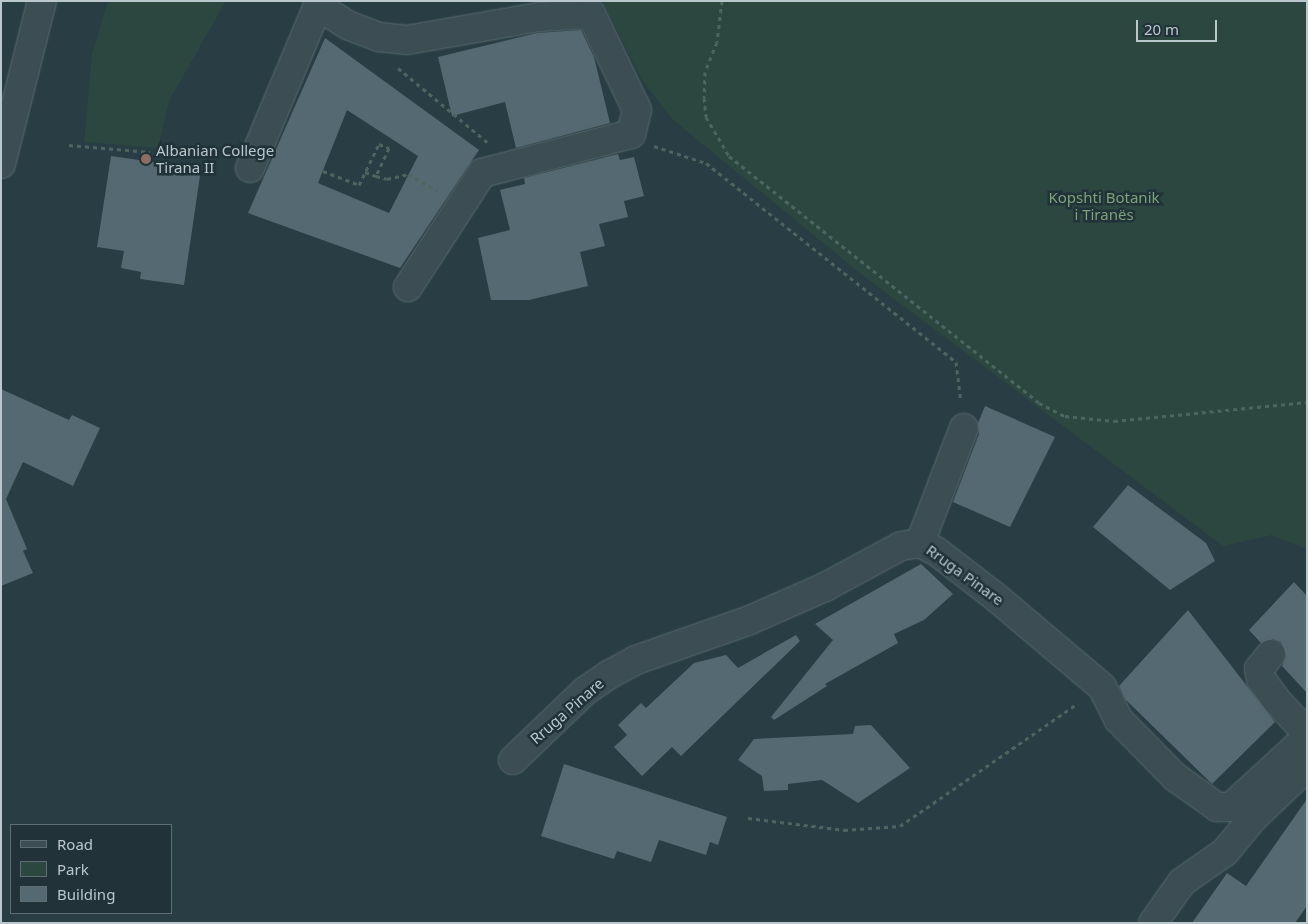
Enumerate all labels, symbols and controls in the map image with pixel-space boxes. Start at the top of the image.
scale bar [1138,10,1219,42]
text: 20 m [1144,19,1179,39]
place label: Albanian College Tirana II [156,141,274,176]
marker: Albanian College Tirana II [140,153,152,165]
park label: Kopshti Botanik i Tiranës [1048,188,1160,223]
street label: Rruga Pinare [923,541,1007,609]
street label: Rruga Pinare [527,674,607,748]
legend [10,824,172,914]
text: Road [57,834,93,854]
text: Park [57,859,89,879]
text: Building [57,884,115,904]

